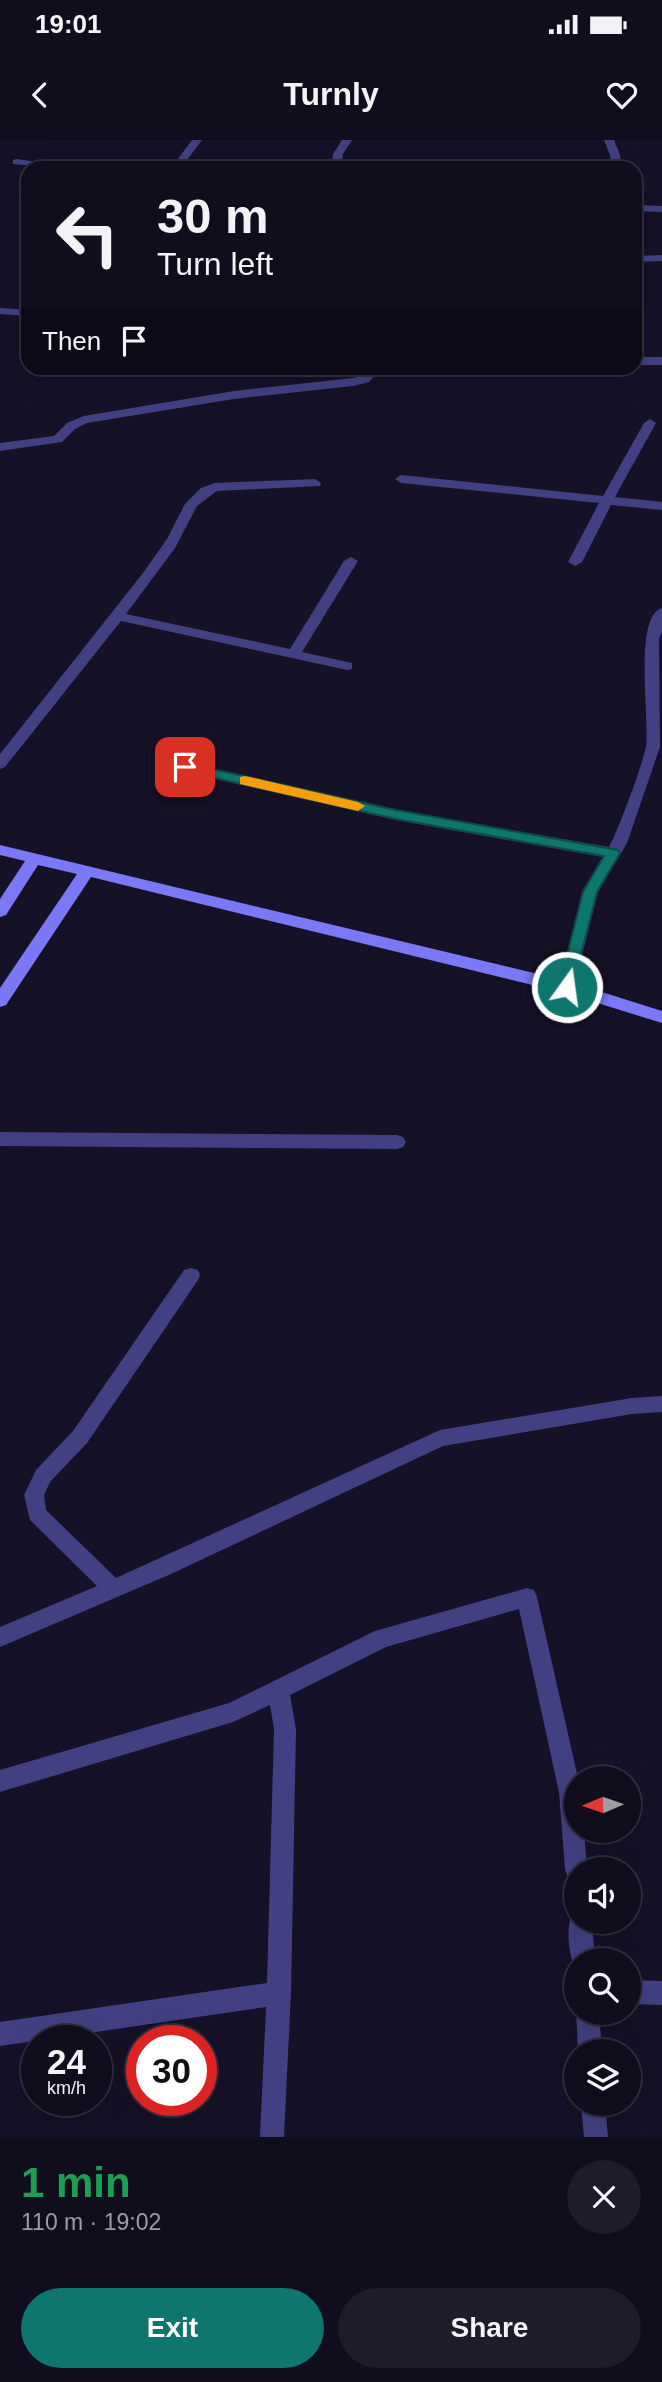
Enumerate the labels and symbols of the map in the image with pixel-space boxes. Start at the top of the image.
pin [155,737,215,797]
position arrow [530,950,604,1024]
north arrow [564,1766,640,1843]
speed limit sign: 30 [126,2025,217,2116]

